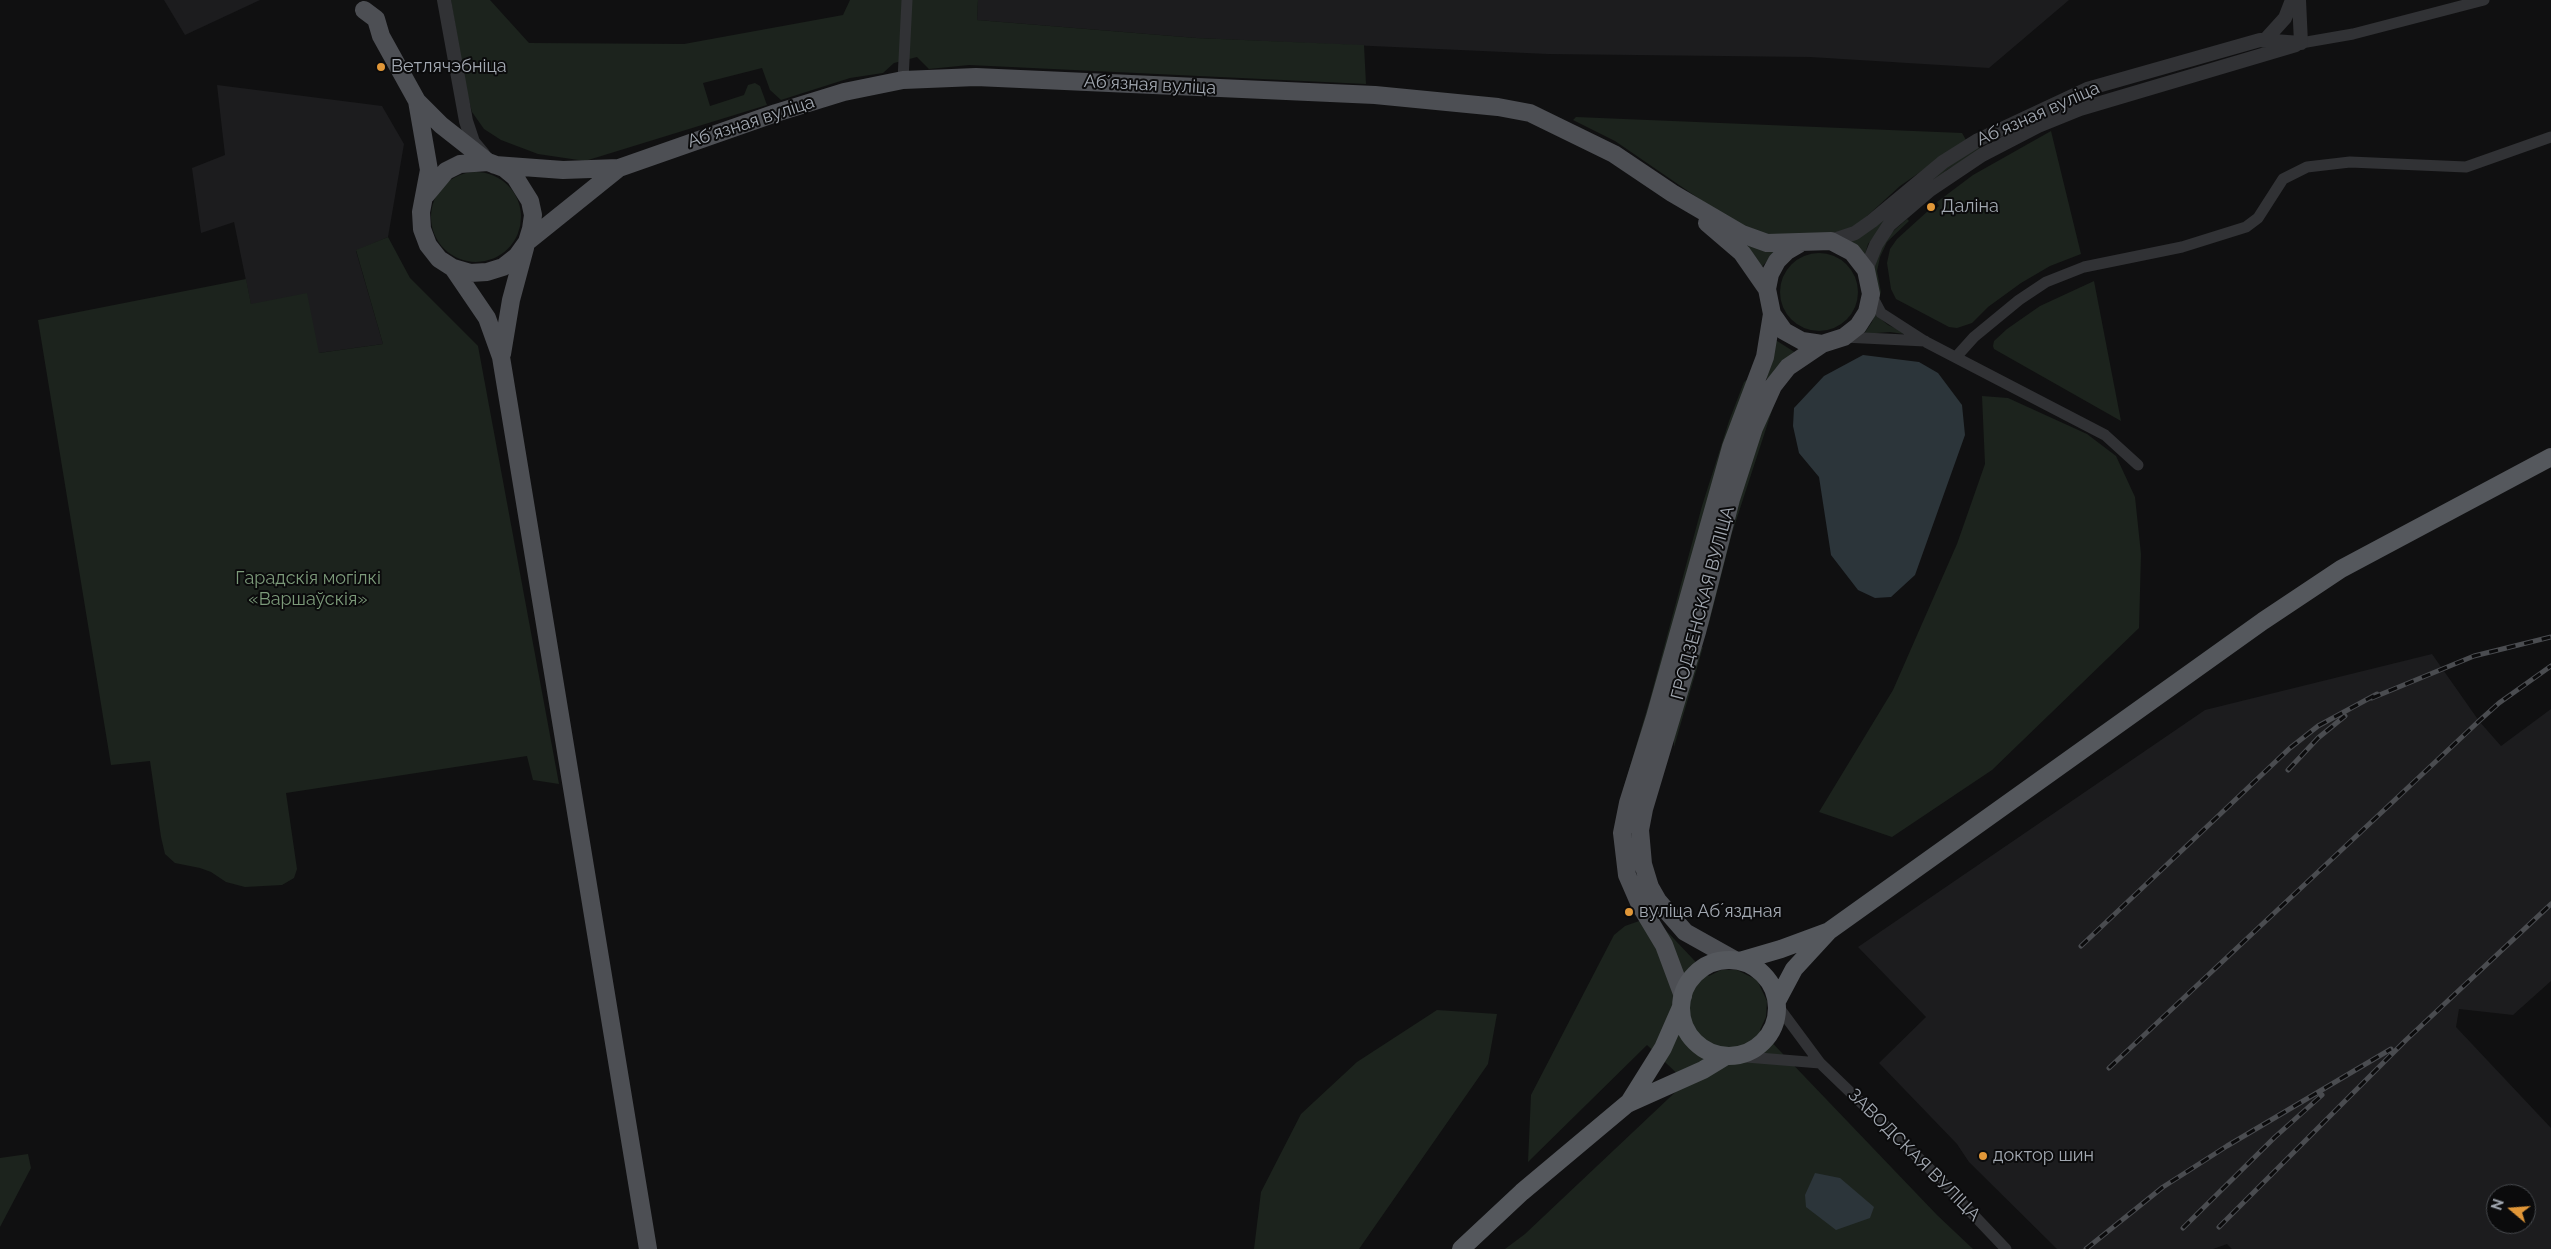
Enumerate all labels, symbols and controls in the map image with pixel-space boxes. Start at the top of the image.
place label: Ветлячэбніца [391,56,507,78]
marker: Ветлячэбніца [375,61,387,73]
street label: Абʼязная вуліца [1083,71,1217,99]
street label: Абʼязная вуліца [1973,77,2103,151]
street label: Абʼязная вуліца [685,91,817,153]
place label: Даліна [1941,196,1999,218]
marker: Даліна [1925,201,1937,213]
street label: ГРОДЗЕНСКАЯ ВУЛІЦА [1667,504,1739,702]
park label: Гарадскія могілкі «Варшаўскія» [235,568,381,610]
place label: вуліца Абʼяздная [1639,901,1782,923]
marker: вуліца Абʼяздная [1623,906,1635,918]
street label: ЗАВОДСКАЯ ВУЛІЦА [1843,1084,1985,1226]
place label: доктор шин [1993,1145,2094,1167]
marker: доктор шин [1977,1150,1989,1162]
north arrow [2486,1184,2536,1234]
text: N [2488,1197,2507,1212]

